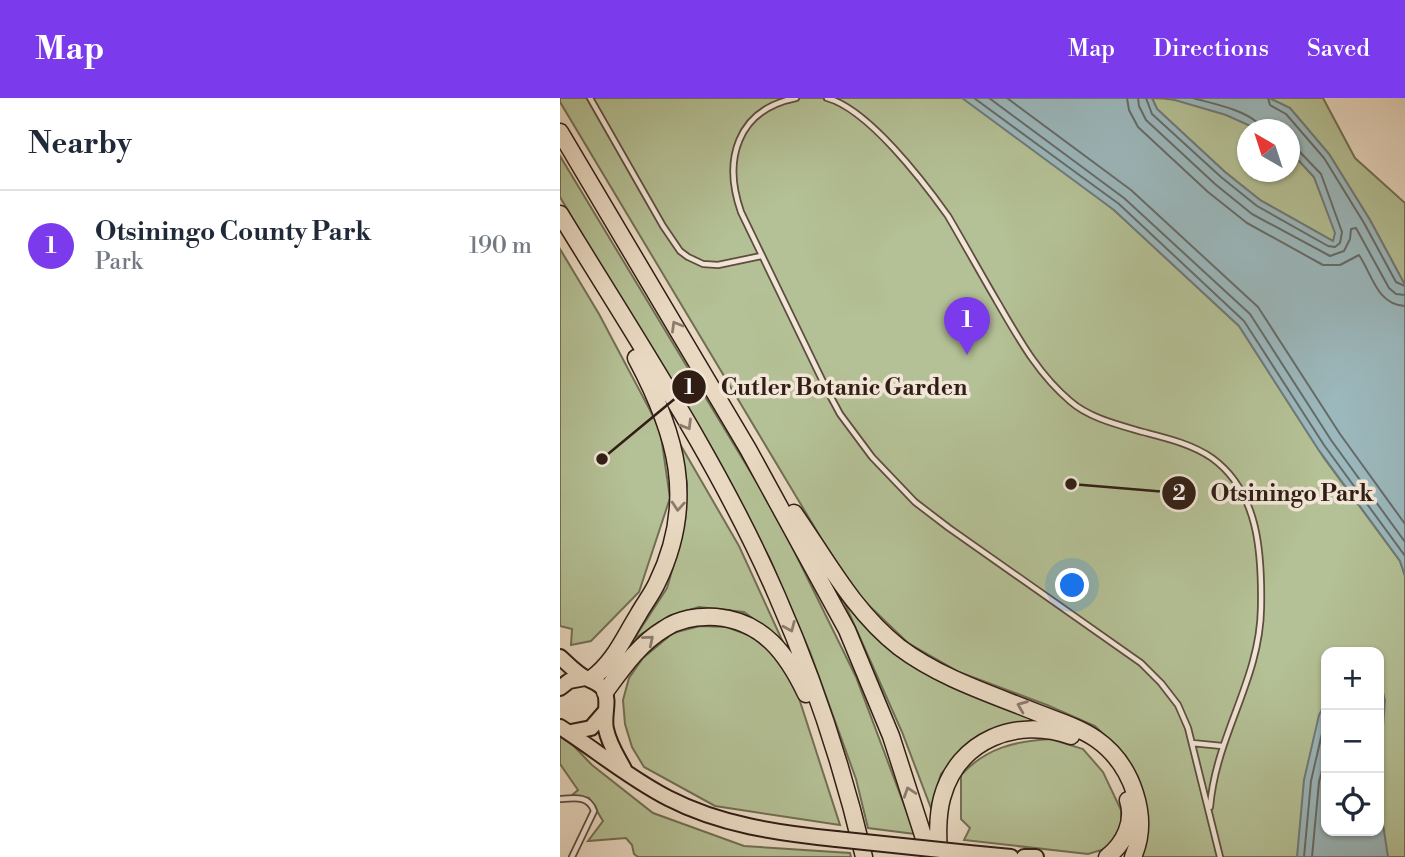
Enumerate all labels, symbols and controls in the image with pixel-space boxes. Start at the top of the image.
text: Map [35,29,104,70]
text: Map [1068,34,1115,64]
text: Directions [1153,34,1269,64]
text: Saved [1307,34,1370,64]
north arrow [1237,119,1300,182]
text: Nearby [28,125,132,163]
text: Otsiningo County Park [95,216,371,248]
text: 1 [45,232,57,260]
text: 190 m [469,232,532,260]
text: Park [95,248,143,276]
pin: 1 [944,297,990,355]
one-way arrow [672,321,685,334]
callout: Cutler Botanic Garden [672,365,981,409]
text: Cutler Botanic Garden [721,374,967,402]
text: 1 [684,375,694,401]
one-way arrow [679,417,692,430]
callout: Otsiningo Park [1161,471,1387,515]
text: Otsiningo Park [1210,480,1374,508]
text: 2 [1172,481,1186,507]
one-way arrow [671,501,686,512]
your location [1055,568,1089,602]
one-way arrow [782,620,796,632]
one-way arrow [641,636,654,648]
map controls [1321,647,1384,836]
button: + [1321,647,1384,710]
one-way arrow [1016,701,1028,715]
button: − [1321,710,1384,773]
button: locate [1321,773,1384,836]
one-way arrow [903,786,917,799]

